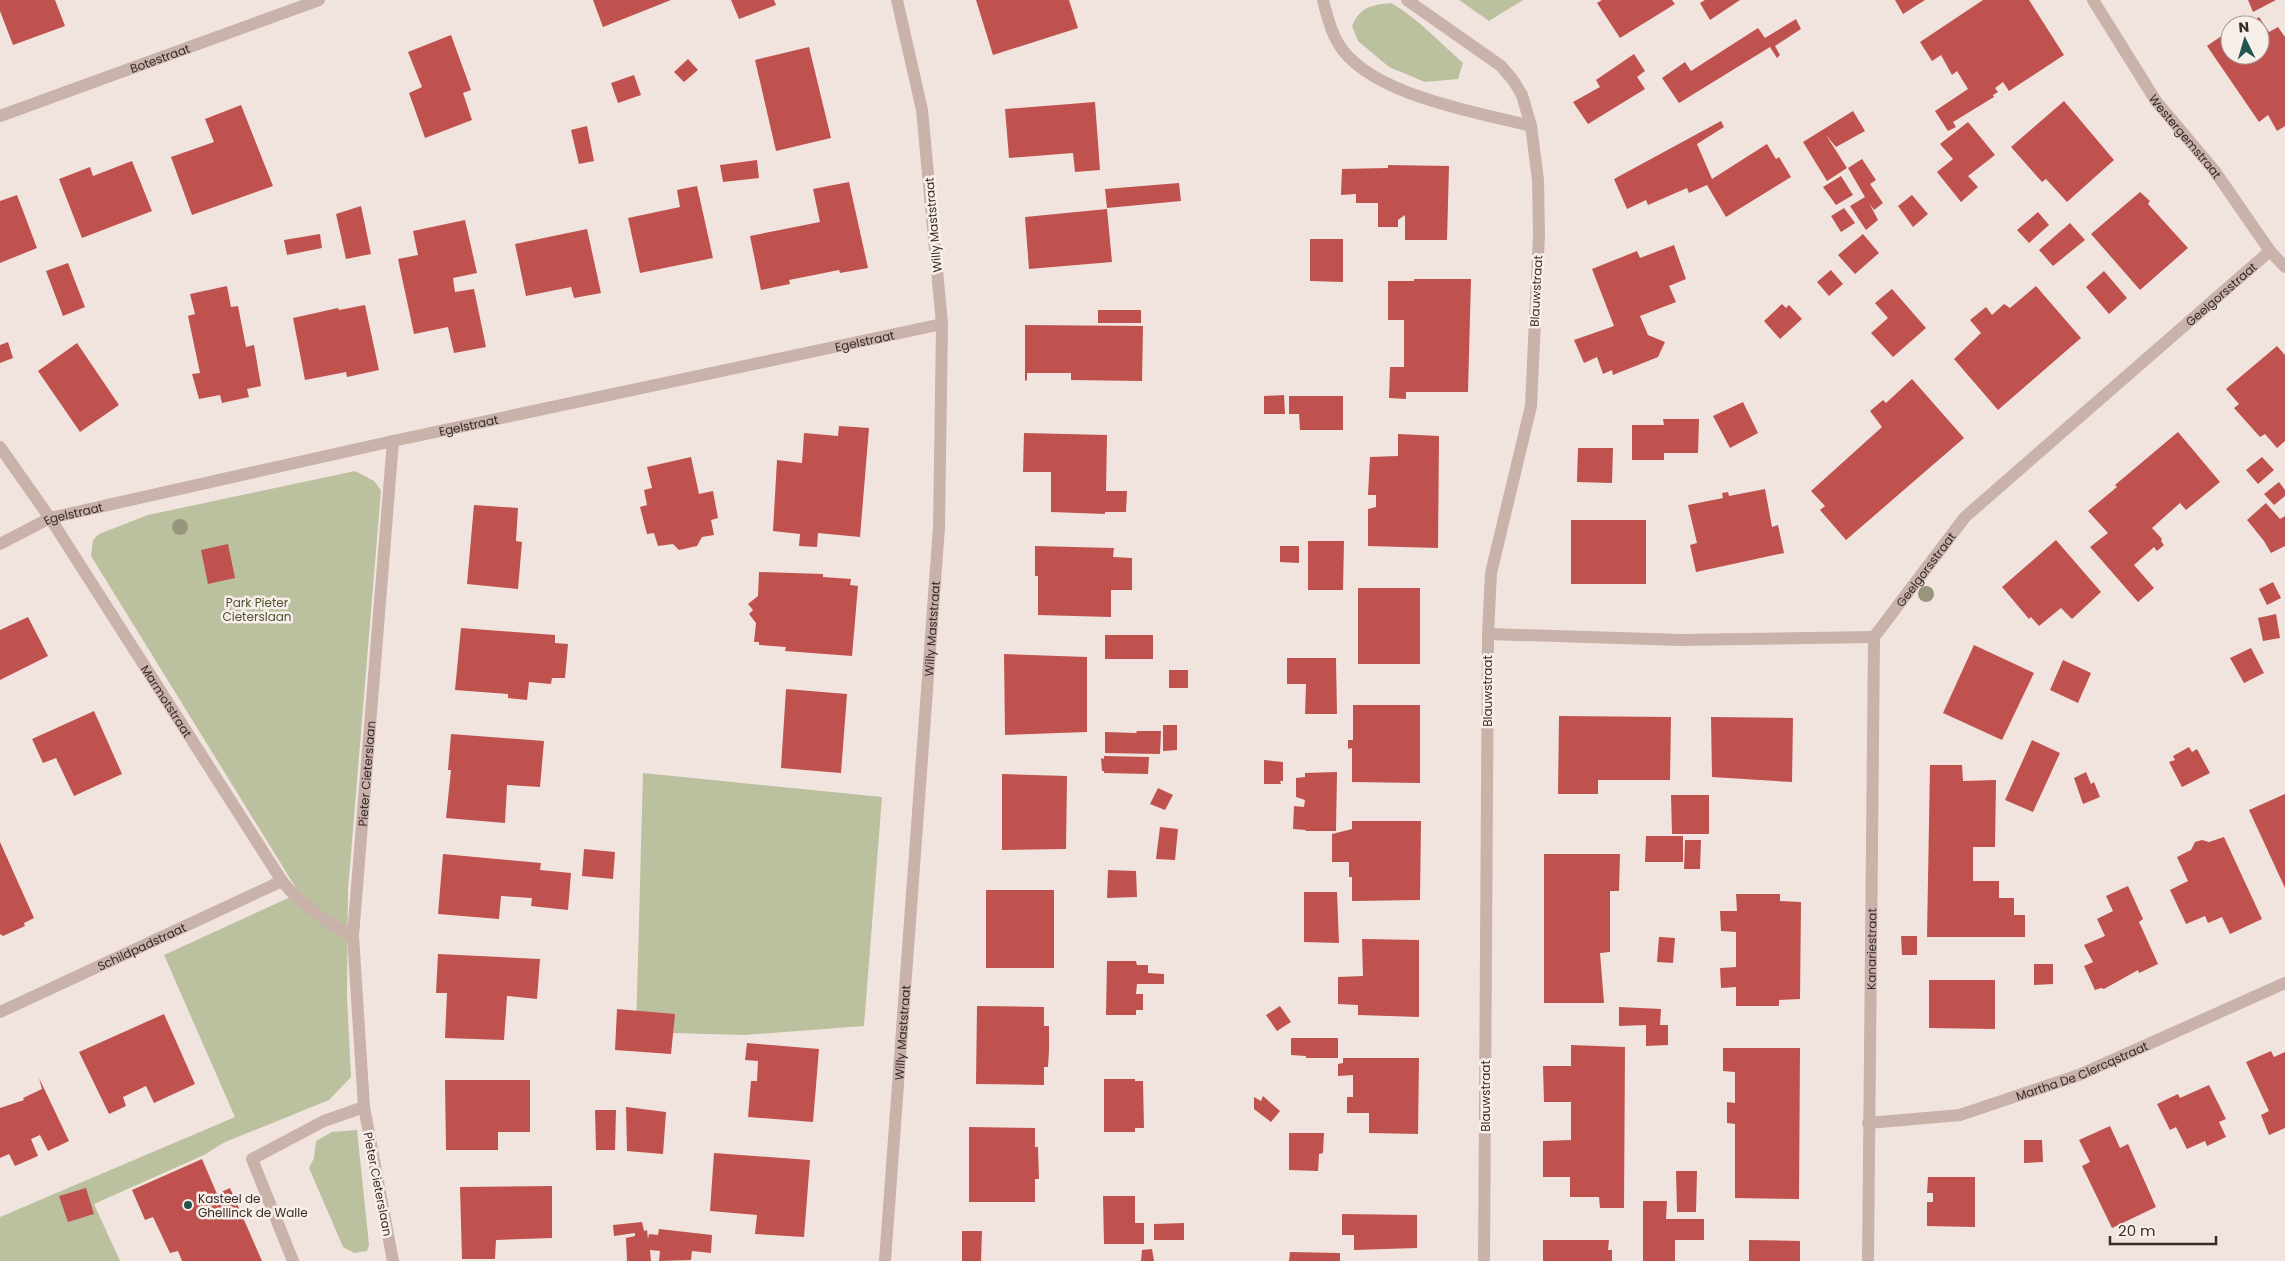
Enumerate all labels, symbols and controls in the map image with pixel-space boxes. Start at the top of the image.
north arrow [2220,15,2270,65]
text: N [2238,17,2250,37]
street label: Botestraat [127,39,192,77]
street label: Westergemstraat [2145,91,2226,182]
street label: Willy Maststraat [920,177,946,273]
street label: Blauwstraat [1526,255,1546,327]
street label: Geelgorsstraat [2181,258,2260,330]
street label: Egelstraat [833,326,896,355]
street label: Egelstraat [437,410,500,440]
street label: Egelstraat [40,498,104,529]
street label: Geelgorsstraat [1892,528,1959,610]
street label: Willy Maststraat [920,581,943,677]
park label: Park Pieter Cieterslaan [222,594,292,625]
street label: Blauwstraat [1479,655,1496,727]
street label: Marmotstraat [137,661,196,741]
street label: Pieter Cieterslaan [353,720,379,827]
street label: Kanariestraat [1862,908,1880,990]
street label: Schildpadstraat [94,918,189,974]
street label: Willy Maststraat [890,984,914,1081]
street label: Martha De Clercqstraat [2013,1037,2151,1104]
street label: Blauwstraat [1477,1060,1494,1132]
street label: Pieter Cieterslaan [360,1130,396,1238]
place label: Kasteel de Ghellinck de Walle [198,1190,308,1221]
marker: Kasteel de Ghellinck de Walle [182,1199,194,1211]
scale bar [2110,1214,2216,1246]
text: 20 m [2118,1220,2156,1241]

